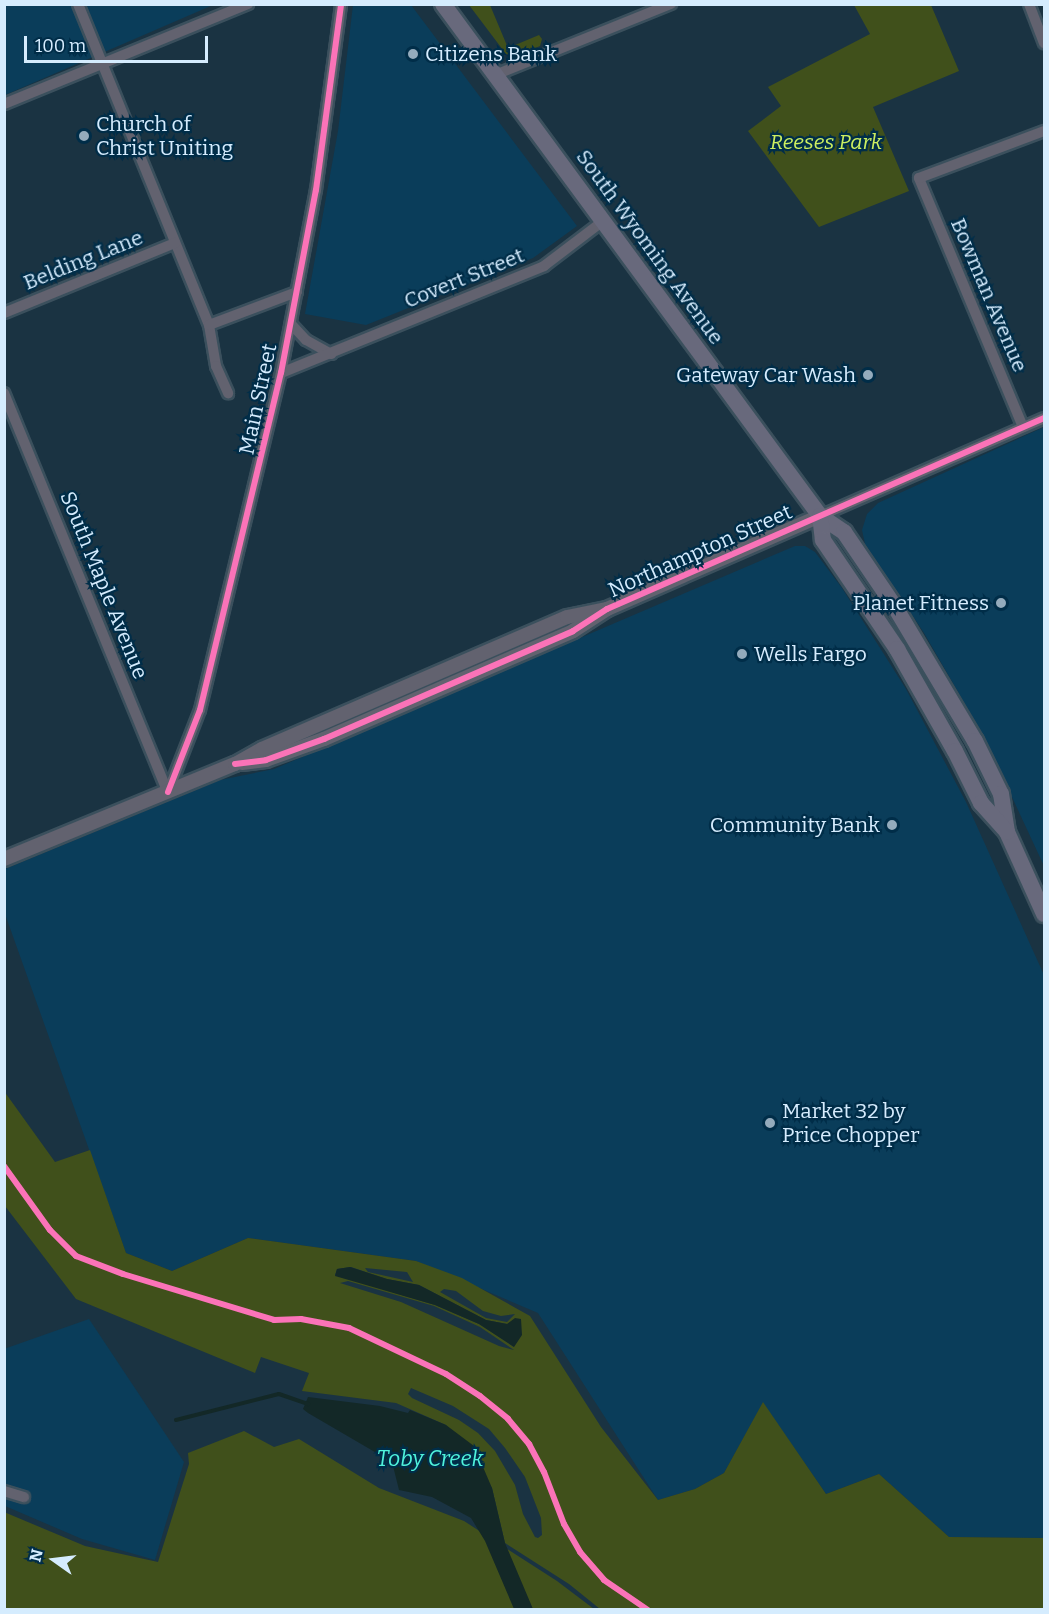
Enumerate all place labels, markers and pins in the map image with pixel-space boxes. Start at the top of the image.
place label: Citizens Bank [425,41,557,67]
marker: Citizens Bank [406,47,420,61]
place label: Church of Christ Uniting [96,111,233,161]
marker: Church of Christ Uniting [77,129,91,143]
place label: Gateway Car Wash [676,362,856,388]
marker: Gateway Car Wash [861,368,875,382]
place label: Planet Fitness [853,590,989,616]
marker: Planet Fitness [994,596,1008,610]
place label: Wells Fargo [754,641,867,667]
marker: Wells Fargo [735,647,749,661]
place label: Community Bank [710,812,880,838]
marker: Community Bank [885,818,899,832]
place label: Market 32 by Price Chopper [782,1098,920,1148]
marker: Market 32 by Price Chopper [763,1116,777,1130]

